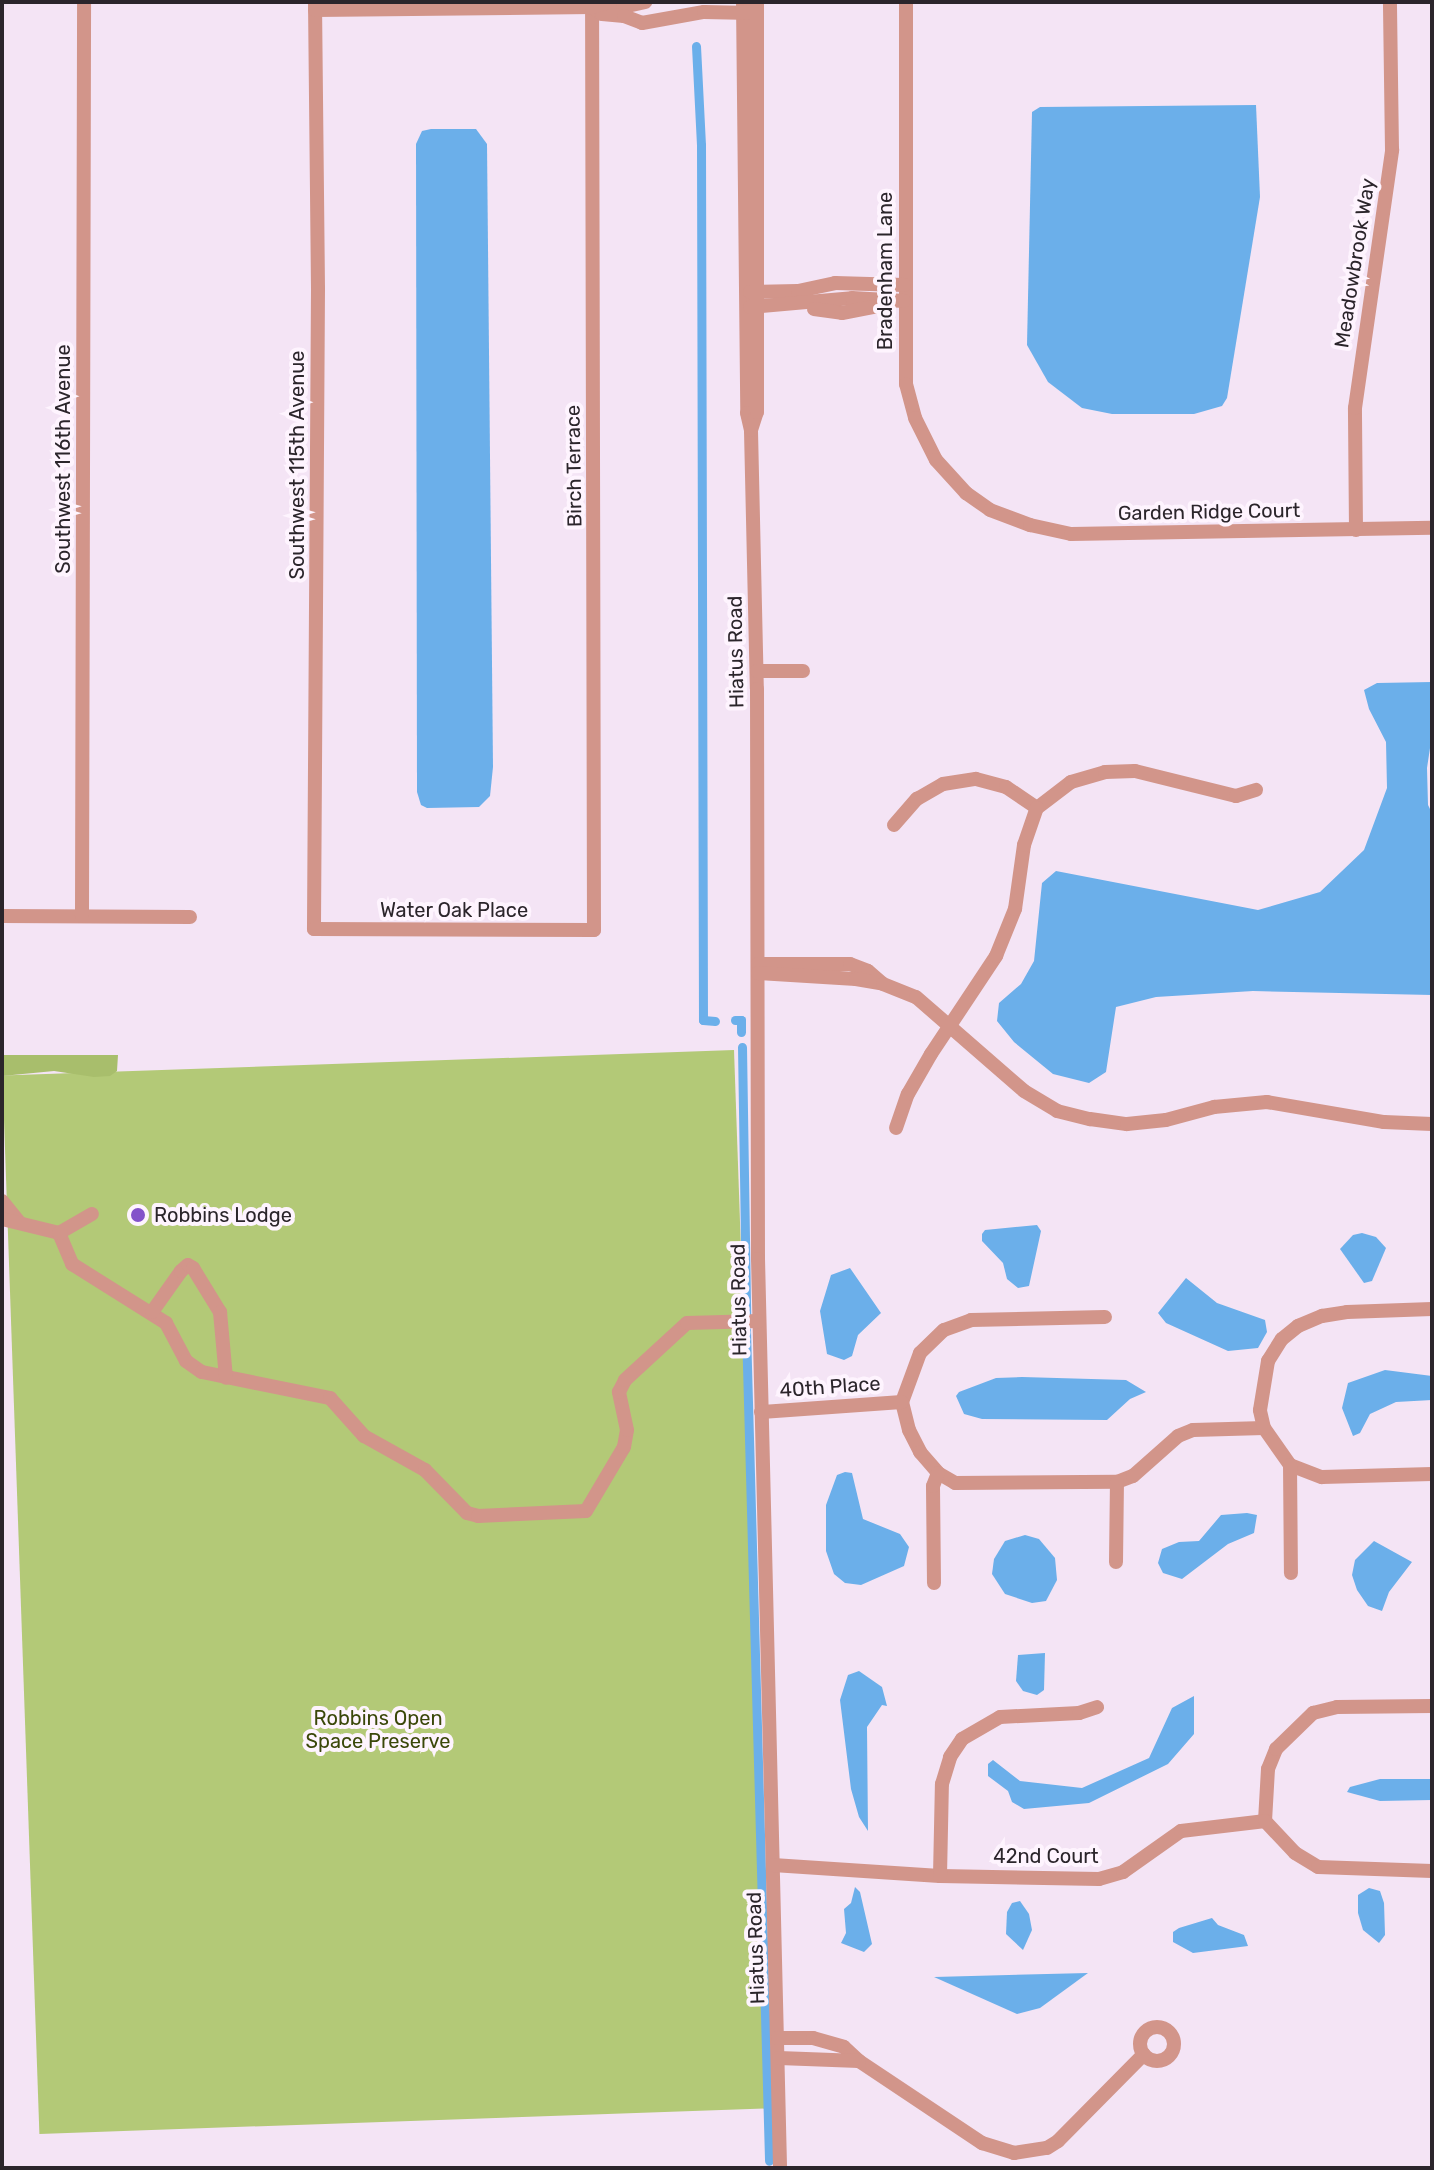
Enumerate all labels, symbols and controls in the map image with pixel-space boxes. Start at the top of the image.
street label: Meadowbrook Way [1330,176,1380,350]
street label: Bradenham Lane [873,192,897,350]
street label: Southwest 116th Avenue [51,344,75,574]
street label: Southwest 115th Avenue [285,350,309,580]
street label: Birch Terrace [561,404,587,528]
street label: Garden Ridge Court [1118,498,1300,526]
street label: Hiatus Road [723,596,749,708]
street label: Water Oak Place [380,898,528,922]
place label: Robbins Lodge [154,1203,292,1227]
marker: Robbins Lodge [129,1206,147,1224]
street label: Hiatus Road [726,1244,752,1356]
street label: 40th Place [779,1372,881,1402]
park label: Robbins Open Space Preserve [306,1706,450,1753]
street label: 42nd Court [993,1844,1099,1868]
street label: Hiatus Road [742,1891,770,2005]

